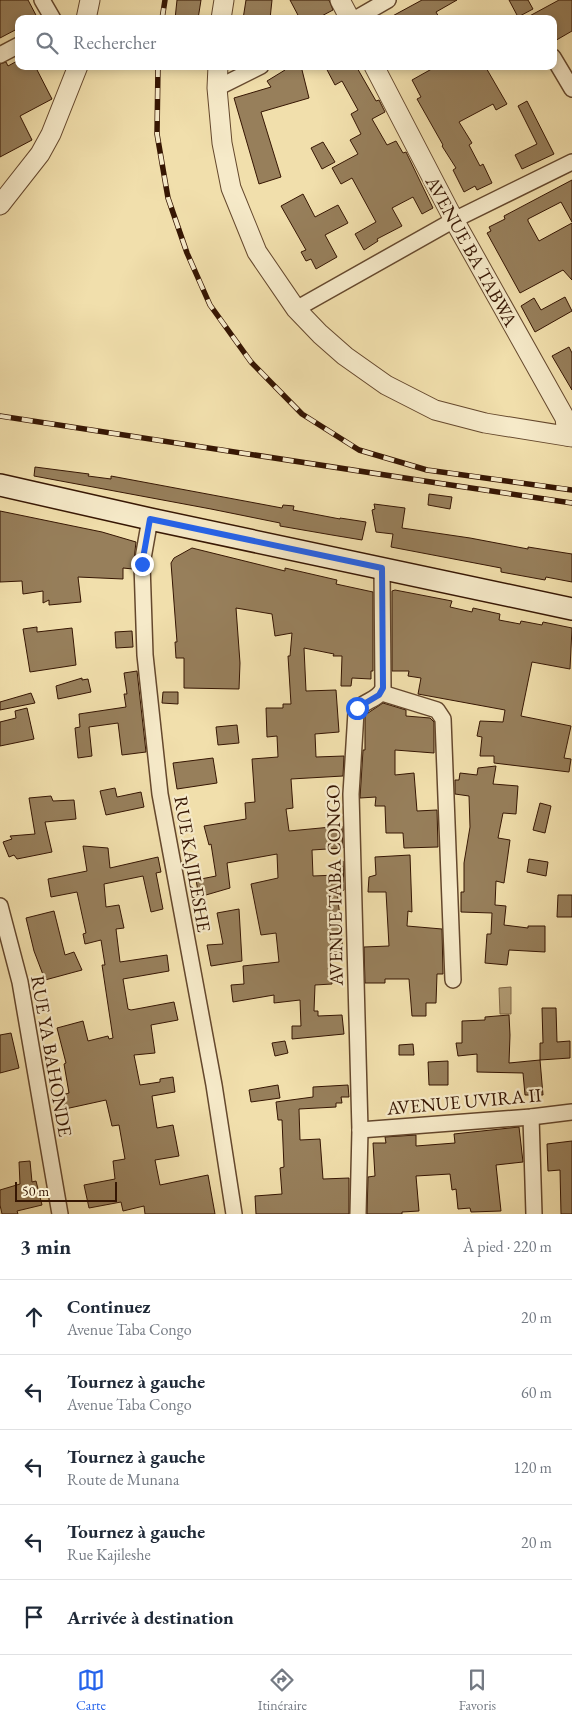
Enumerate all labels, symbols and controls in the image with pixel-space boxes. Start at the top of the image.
search box [15,15,557,70]
icon: search [33,29,61,57]
text: Rechercher [73,30,156,55]
street label: AVENUE BA TABWA [419,171,524,332]
route end [131,553,154,576]
route start [346,697,369,720]
street label: AVENUE TABA CONGO [320,784,349,987]
street label: RUE KAJILESHE [168,794,217,934]
street label: RUE YA BAHONDE [25,973,78,1139]
street label: AVENUE UVIRA II [385,1082,543,1121]
scale bar [15,1179,118,1202]
text: 50 m [22,1182,49,1200]
text: 3 min [20,1233,71,1260]
text: À pied · 220 m [463,1236,552,1257]
text: Continuez [67,1294,151,1319]
icon: ahead [20,1303,48,1331]
text: 20 m [521,1307,552,1328]
text: Avenue Taba Congo [67,1319,192,1340]
text: Tournez à gauche [67,1369,205,1394]
icon: left [20,1378,48,1406]
text: 60 m [521,1382,552,1403]
text: Avenue Taba Congo [67,1394,192,1415]
text: Tournez à gauche [67,1444,205,1469]
icon: left [20,1453,48,1481]
text: 120 m [513,1457,552,1478]
text: Route de Munana [67,1469,179,1490]
text: Tournez à gauche [67,1519,205,1544]
icon: left [20,1528,48,1556]
text: 20 m [521,1532,552,1553]
text: Rue Kajileshe [67,1544,151,1565]
icon: arrive [20,1603,48,1631]
text: Arrivée à destination [67,1605,234,1630]
tab: Carte [76,1666,106,1714]
tab: Itinéraire [258,1666,307,1714]
tab: Favoris [459,1666,496,1714]

